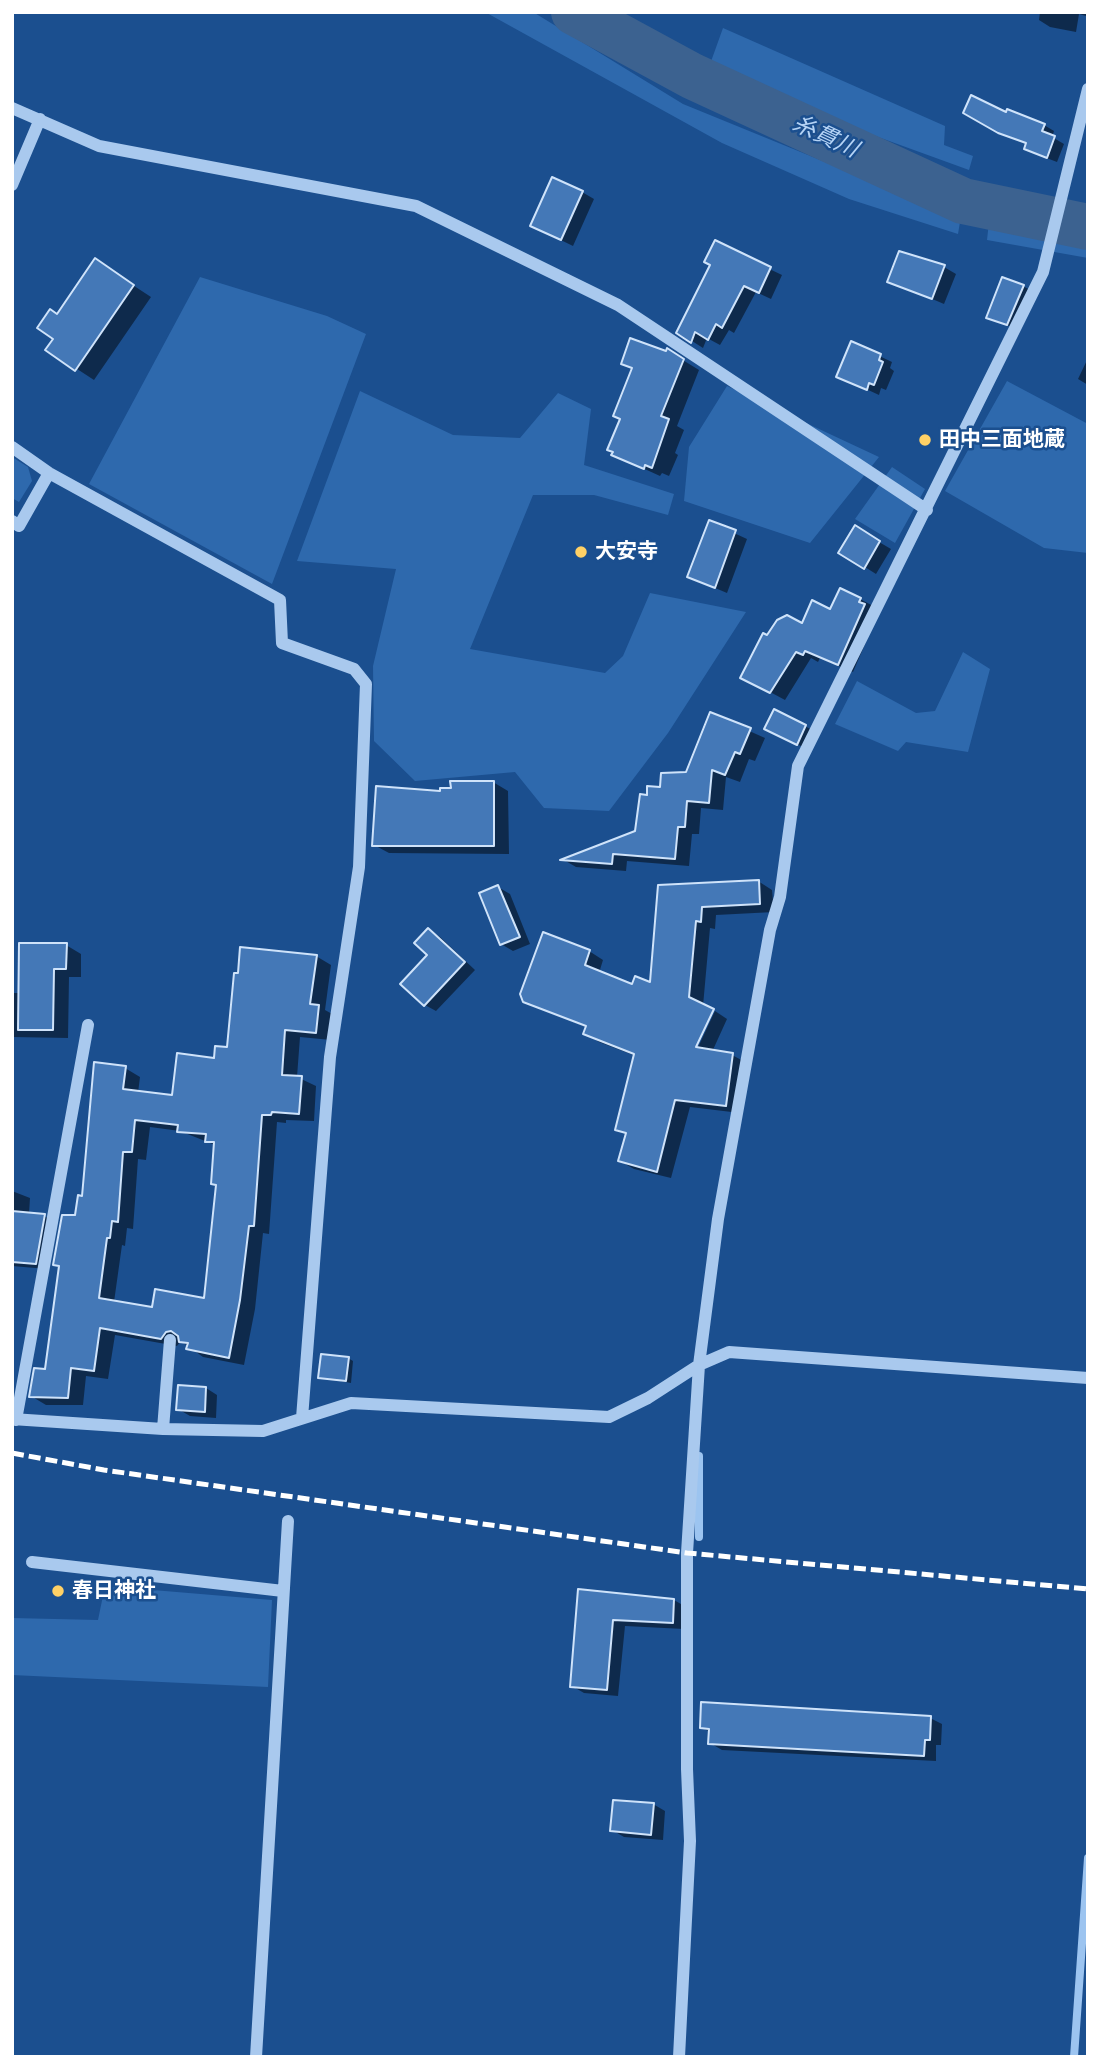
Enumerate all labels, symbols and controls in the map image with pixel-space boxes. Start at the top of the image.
water label: 糸貫川 [788,110,862,164]
place label: 田中三面地蔵 [939,427,1065,453]
marker: 田中三面地蔵 [917,432,933,448]
place label: 大安寺 [595,539,658,565]
marker: 大安寺 [573,544,589,560]
place label: 春日神社 [72,1578,156,1604]
marker: 春日神社 [50,1583,66,1599]

